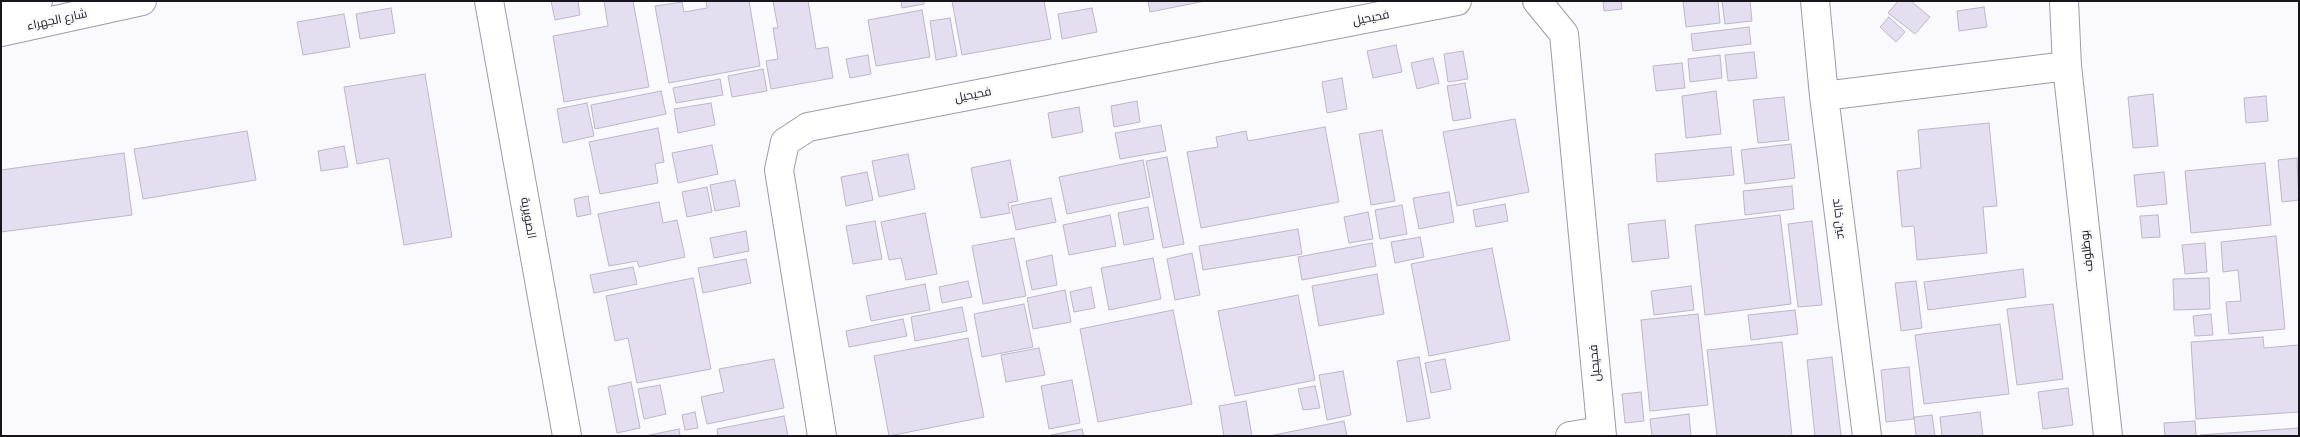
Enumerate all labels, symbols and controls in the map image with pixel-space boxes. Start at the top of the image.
street label: شارع الجهراء [26,7,88,33]
street label: فحيحيل [1351,7,1391,29]
street label: فحيحيل [953,84,993,106]
street label: الصويرية [517,196,539,240]
street label: عين خالد [1829,197,1849,241]
street label: بوظلوف [2078,229,2096,273]
street label: فحيحيل [1586,344,1604,382]

